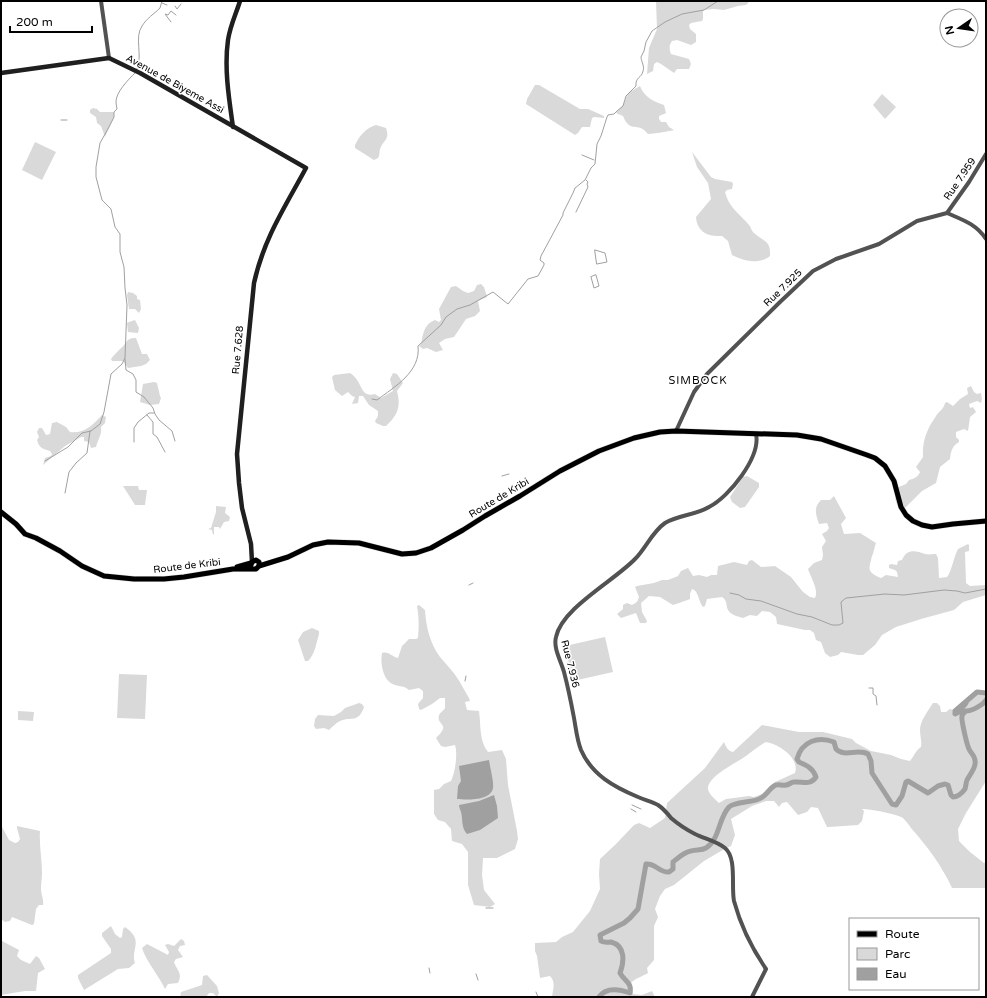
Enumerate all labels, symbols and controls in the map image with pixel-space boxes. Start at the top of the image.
scale bar [10,8,92,34]
north arrow [939,8,979,48]
text: 200 m [16,15,53,29]
text: N [942,24,957,36]
street label: Avenue de Biyeme Assi [124,52,226,116]
street label: Rue 7.959 [941,155,979,203]
street label: Rue 7.925 [761,267,805,309]
street label: Rue 7.628 [230,325,246,375]
district label: SIMBOCK [668,374,728,387]
street label: Route de Kribi [467,475,531,521]
street label: Route de Kribi [153,556,221,576]
street label: Rue 7.936 [558,639,582,689]
legend [849,918,979,990]
text: Route [885,927,920,941]
text: Parc [885,947,910,961]
text: Eau [885,967,907,981]

